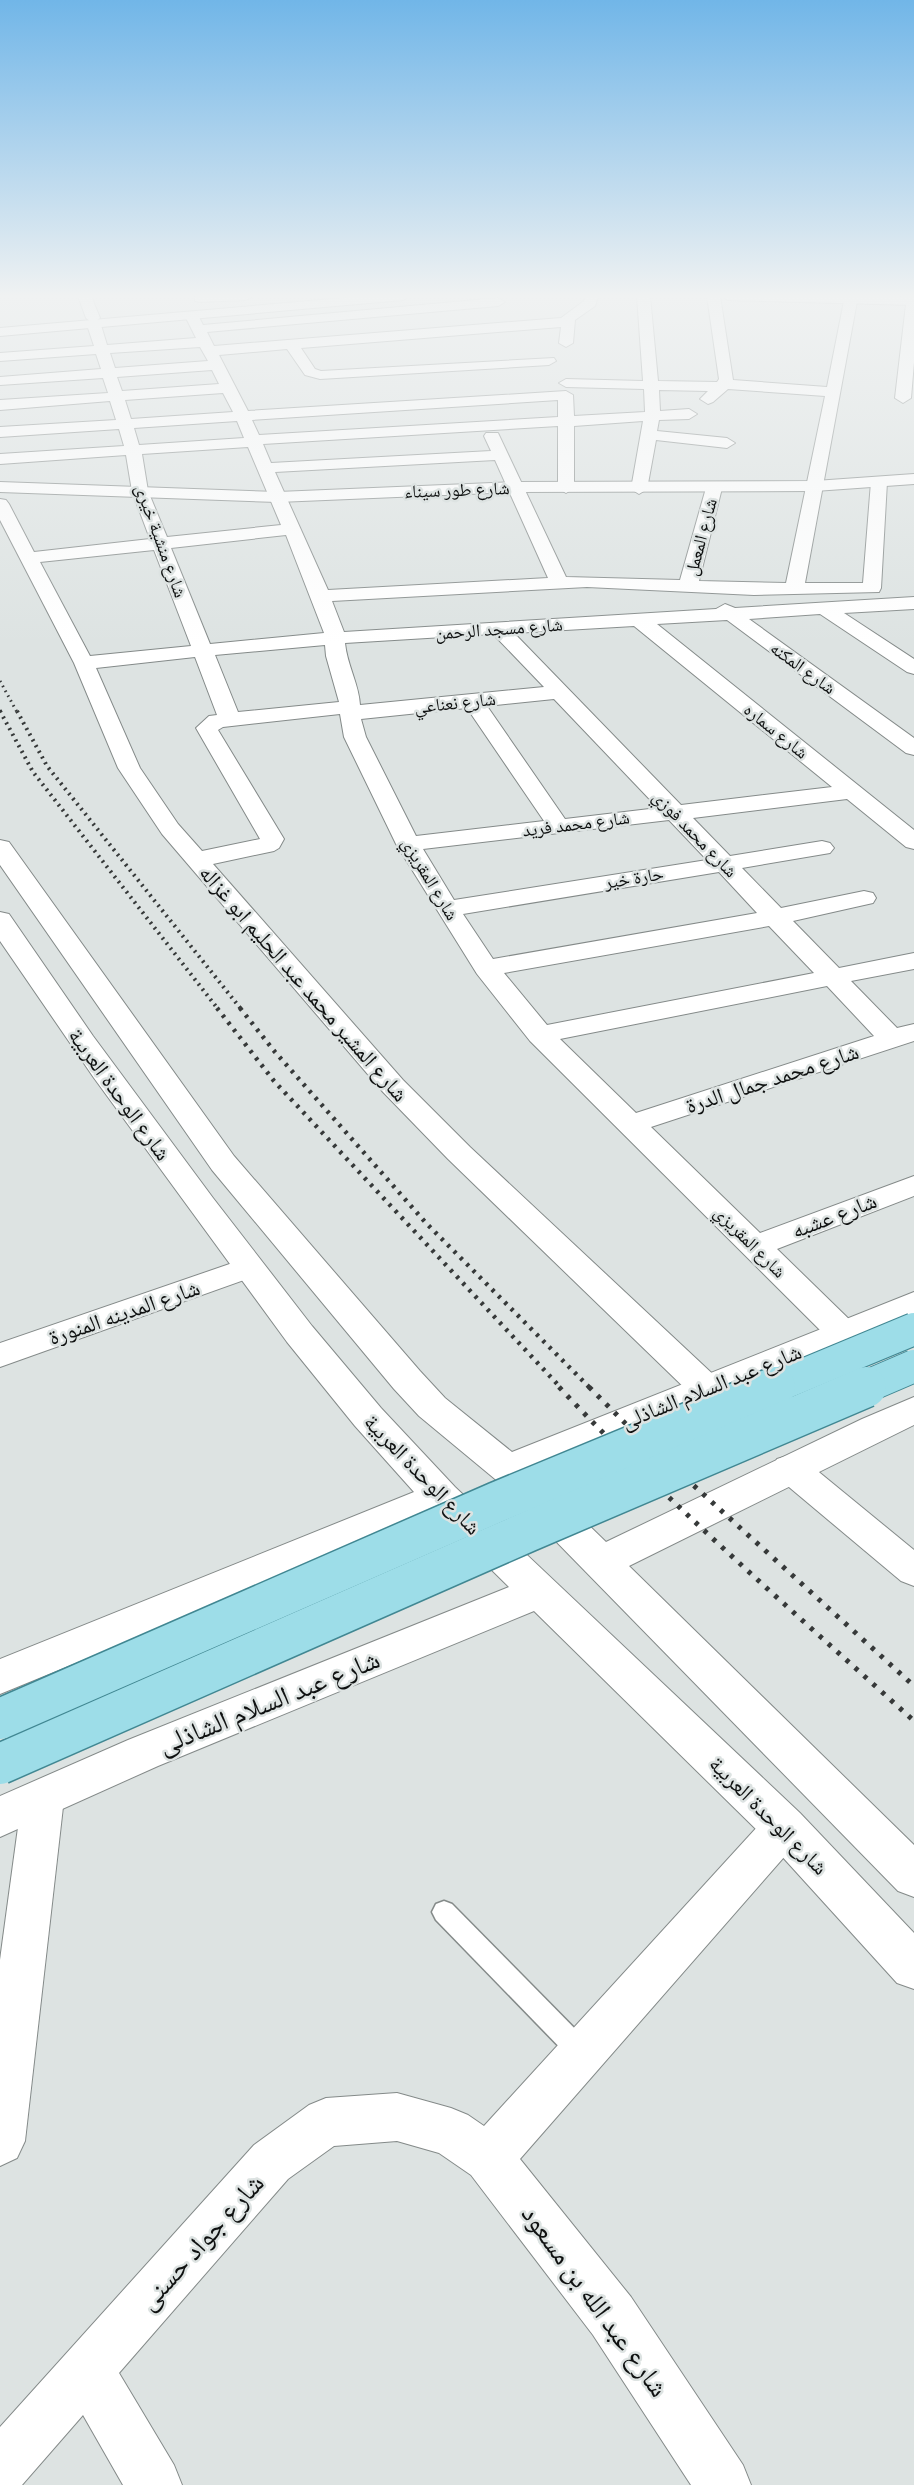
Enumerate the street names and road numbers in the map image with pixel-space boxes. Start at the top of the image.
street label: شارع طور سيناء [404,476,510,503]
street label: شارع منشية خيرى [130,481,193,600]
street label: شارع المعمل [679,496,722,578]
street label: شارع مسجد الرحمن [434,613,563,644]
street label: شارع المكنه [766,636,841,699]
street label: شارع نعناعي [413,687,497,722]
street label: شارع سماره [739,698,813,764]
street label: شارع محمد فوزي [645,785,743,885]
street label: شارع محمد فريد [521,806,631,841]
street label: شارع المقريزي [394,833,464,926]
street label: شارع المشير محمد عبد الحليم ابو غزاله [193,859,415,1108]
street label: حارة خير [602,861,665,893]
street label: شارع الوحدة العربية [63,1022,177,1166]
street label: شارع محمد جمال الدرة [682,1037,862,1119]
street label: شارع عشبه [788,1186,880,1244]
street label: شارع المقريزي [707,1201,791,1285]
street label: شارع المدينه المنورة [45,1273,203,1351]
street label: شارع عبد السلام الشاذلى [617,1337,806,1436]
street label: شارع الوحدة العربية [358,1408,488,1540]
street label: شارع عبد السلام الشاذلى [153,1641,385,1763]
street label: شارع الوحدة العربية [704,1750,834,1880]
street label: شارع جواد حسنى [130,2166,271,2317]
street label: شارع عبد الله بن مسعود [514,2198,677,2404]

